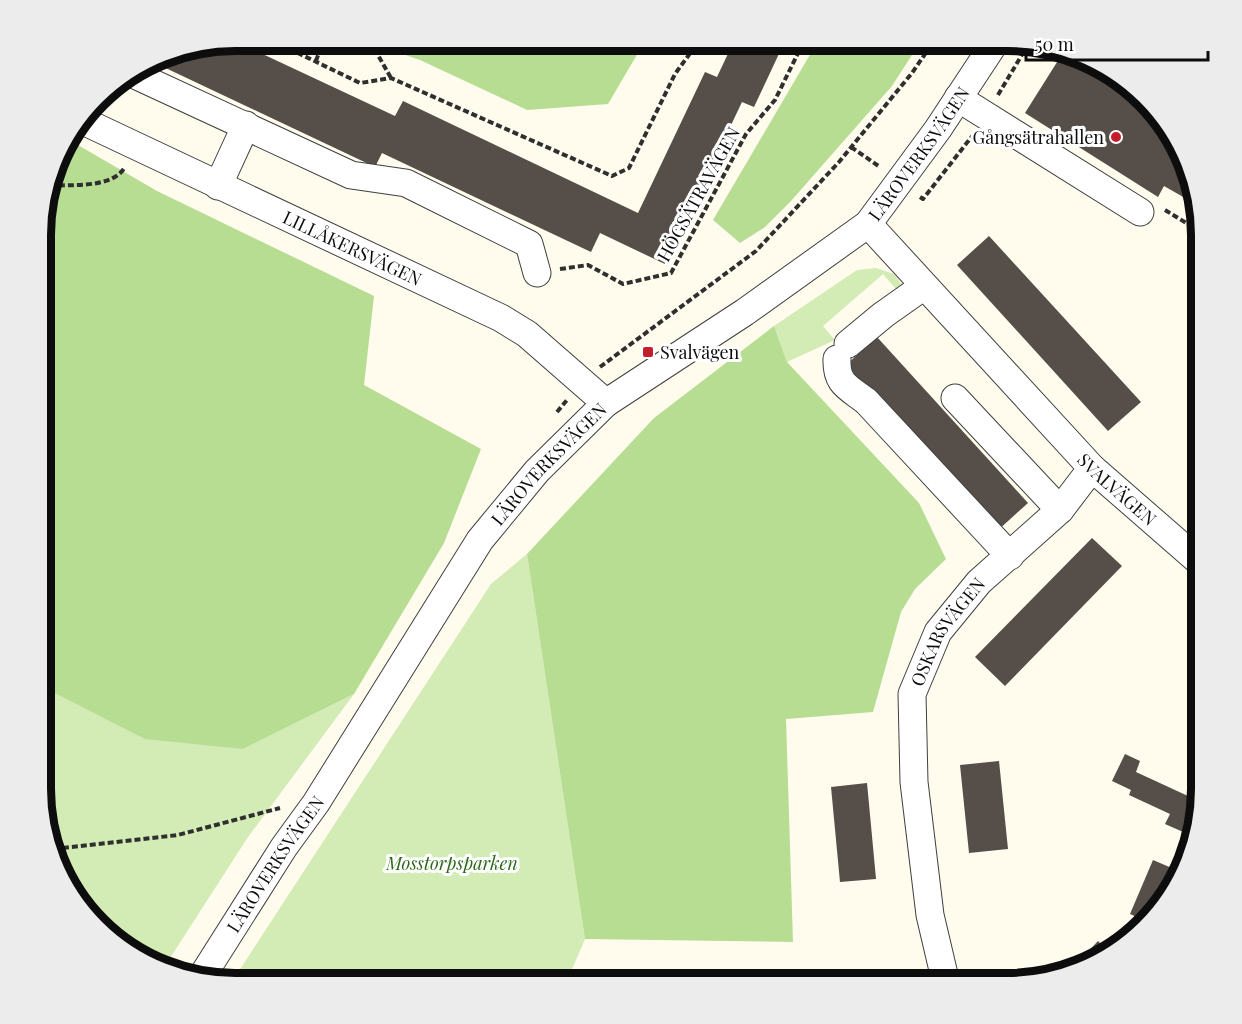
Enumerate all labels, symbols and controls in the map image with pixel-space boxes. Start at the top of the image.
scale bar [1026,24,1208,62]
text: 50 m [1035,32,1074,56]
street label: LÄROVERKSVÄGEN [863,82,975,225]
street label: HÖGSÄTRAVÄGEN [651,122,745,266]
place label: Gångsätrahallen [973,125,1104,149]
marker: Gångsätrahallen [1109,130,1123,144]
street label: LILLÅKERSVÄGEN [279,205,426,291]
place label: Svalvägen [660,340,740,364]
marker: Svalvägen [641,345,655,359]
street label: LÄROVERKSVÄGEN [485,397,612,530]
street label: SVALVÄGEN [1072,448,1162,531]
street label: OSKARSVÄGEN [905,572,990,690]
street label: LÄROVERKSVÄGEN [221,791,330,937]
park label: Mosstorpsparken [385,851,518,875]

